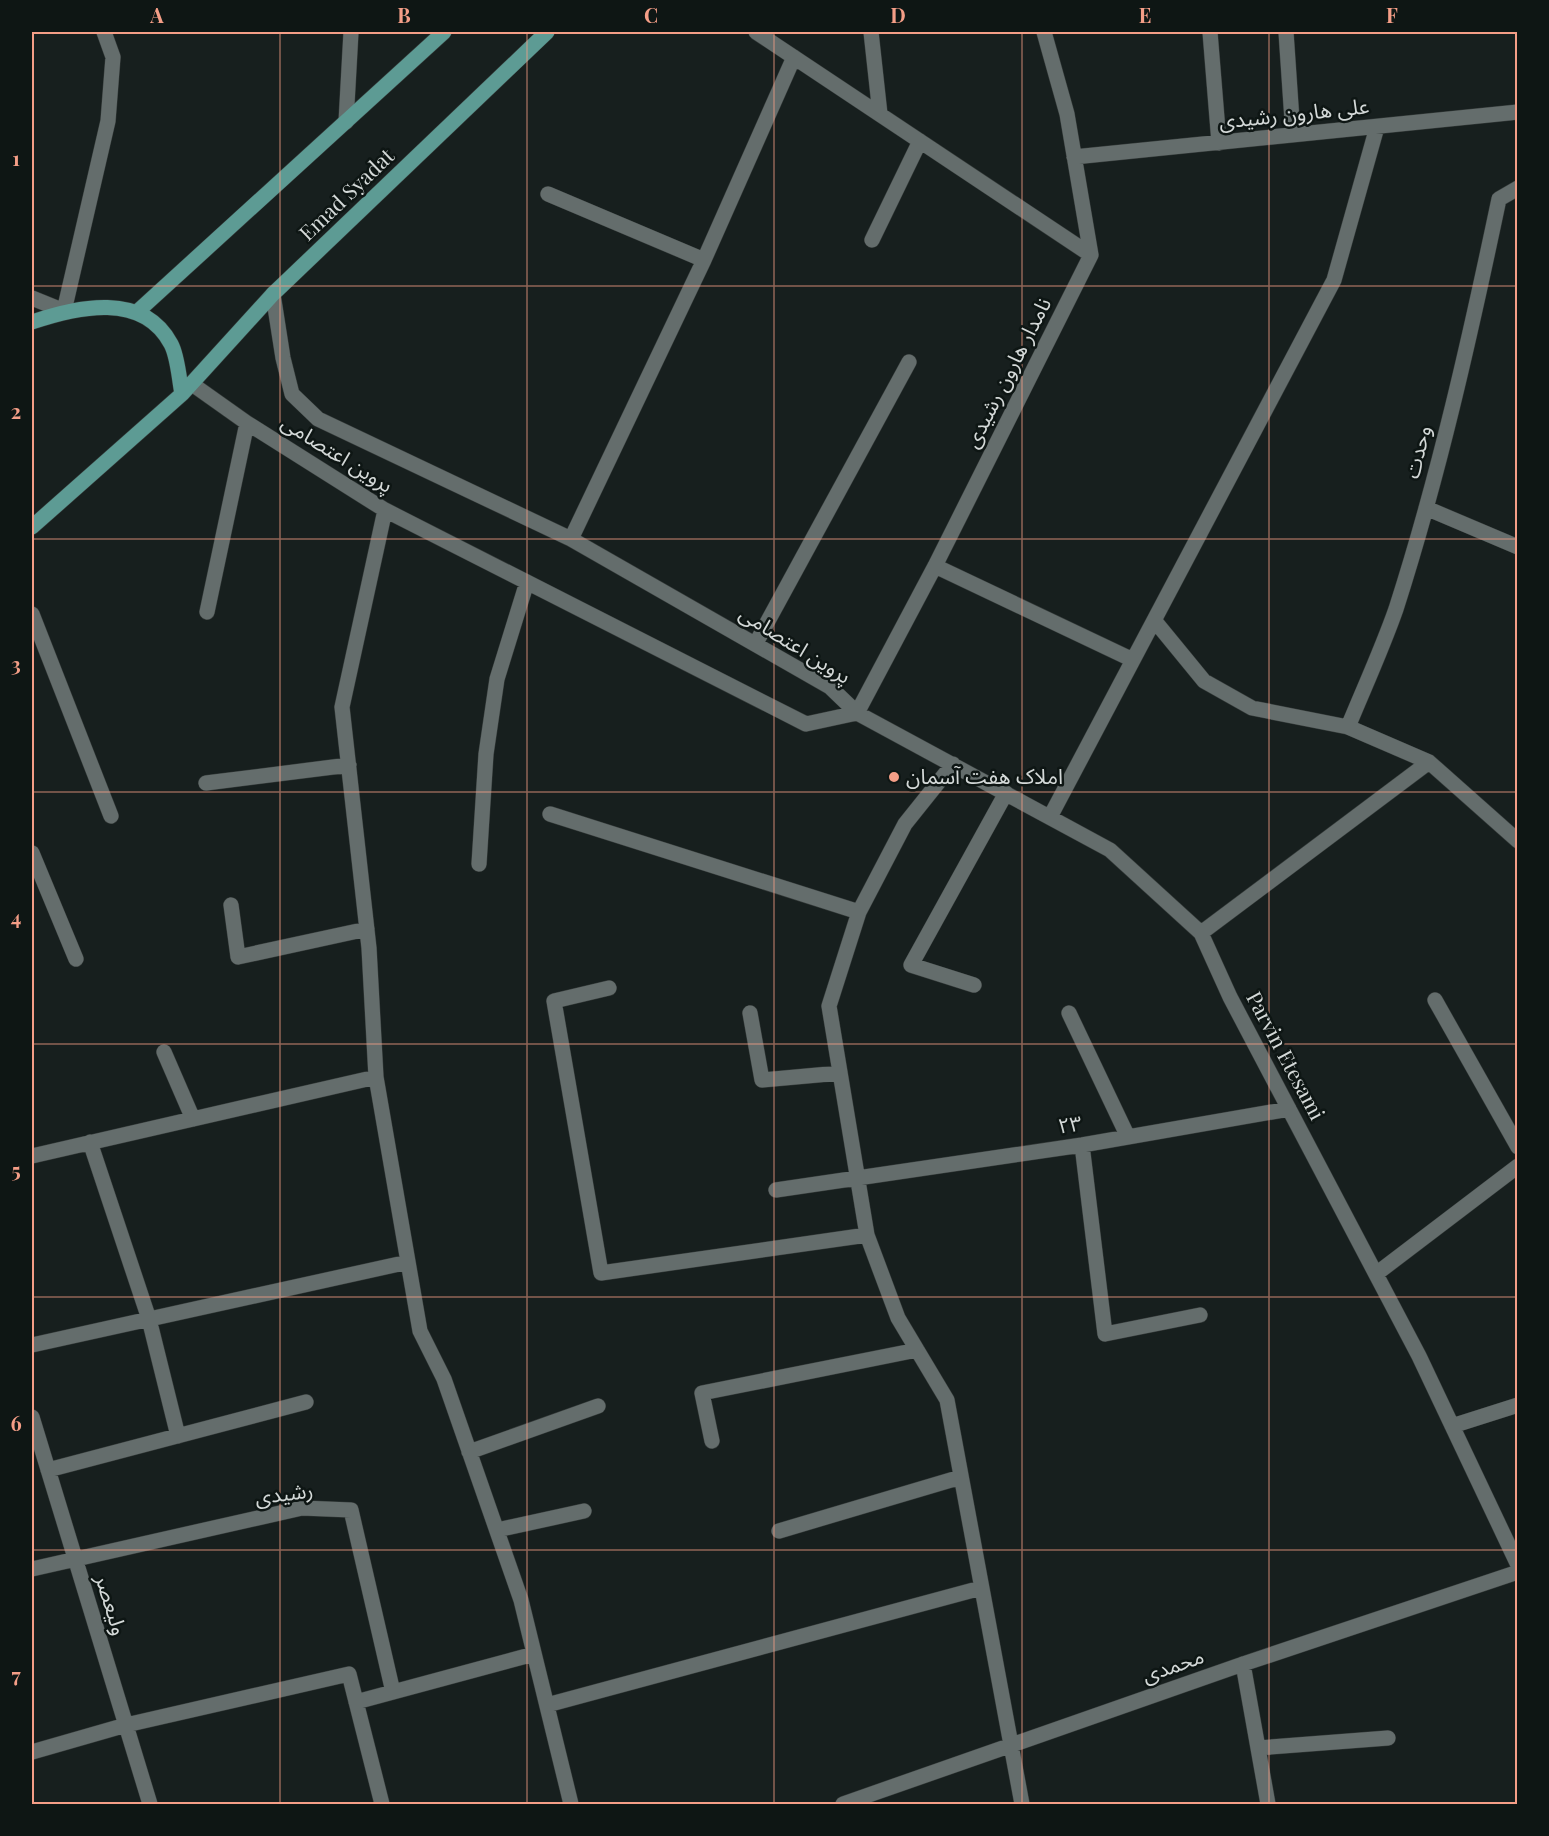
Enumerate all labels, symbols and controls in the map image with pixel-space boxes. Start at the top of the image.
text: A [149,1,164,28]
text: B [397,1,411,28]
text: C [644,1,658,28]
text: D [890,1,906,28]
text: E [1139,1,1151,28]
text: F [1386,1,1398,28]
street label: علی هارون رشیدی [1217,90,1370,134]
street label: Emad Syadat [292,141,400,246]
text: 1 [12,144,20,171]
street label: نامدار هارون رشیدی [956,292,1056,452]
text: 2 [11,397,21,424]
street label: پروین اعتصامی [276,407,399,499]
street label: وحدت [1396,422,1436,481]
street label: پروین اعتصامی [734,598,857,690]
text: 3 [11,650,21,677]
place label: املاک هفت آسمان [906,761,1063,789]
marker: املاک هفت آسمان [887,770,901,784]
text: 4 [11,903,21,930]
street label: Parvin Etesami [1241,986,1332,1124]
street label: ۲۳ [1056,1107,1084,1139]
text: 5 [11,1156,21,1183]
text: 6 [10,1409,22,1436]
street label: رشیدی [253,1474,315,1510]
street label: ولیعصر [90,1570,135,1638]
street label: محمدی [1138,1641,1207,1688]
text: 7 [11,1661,21,1688]

